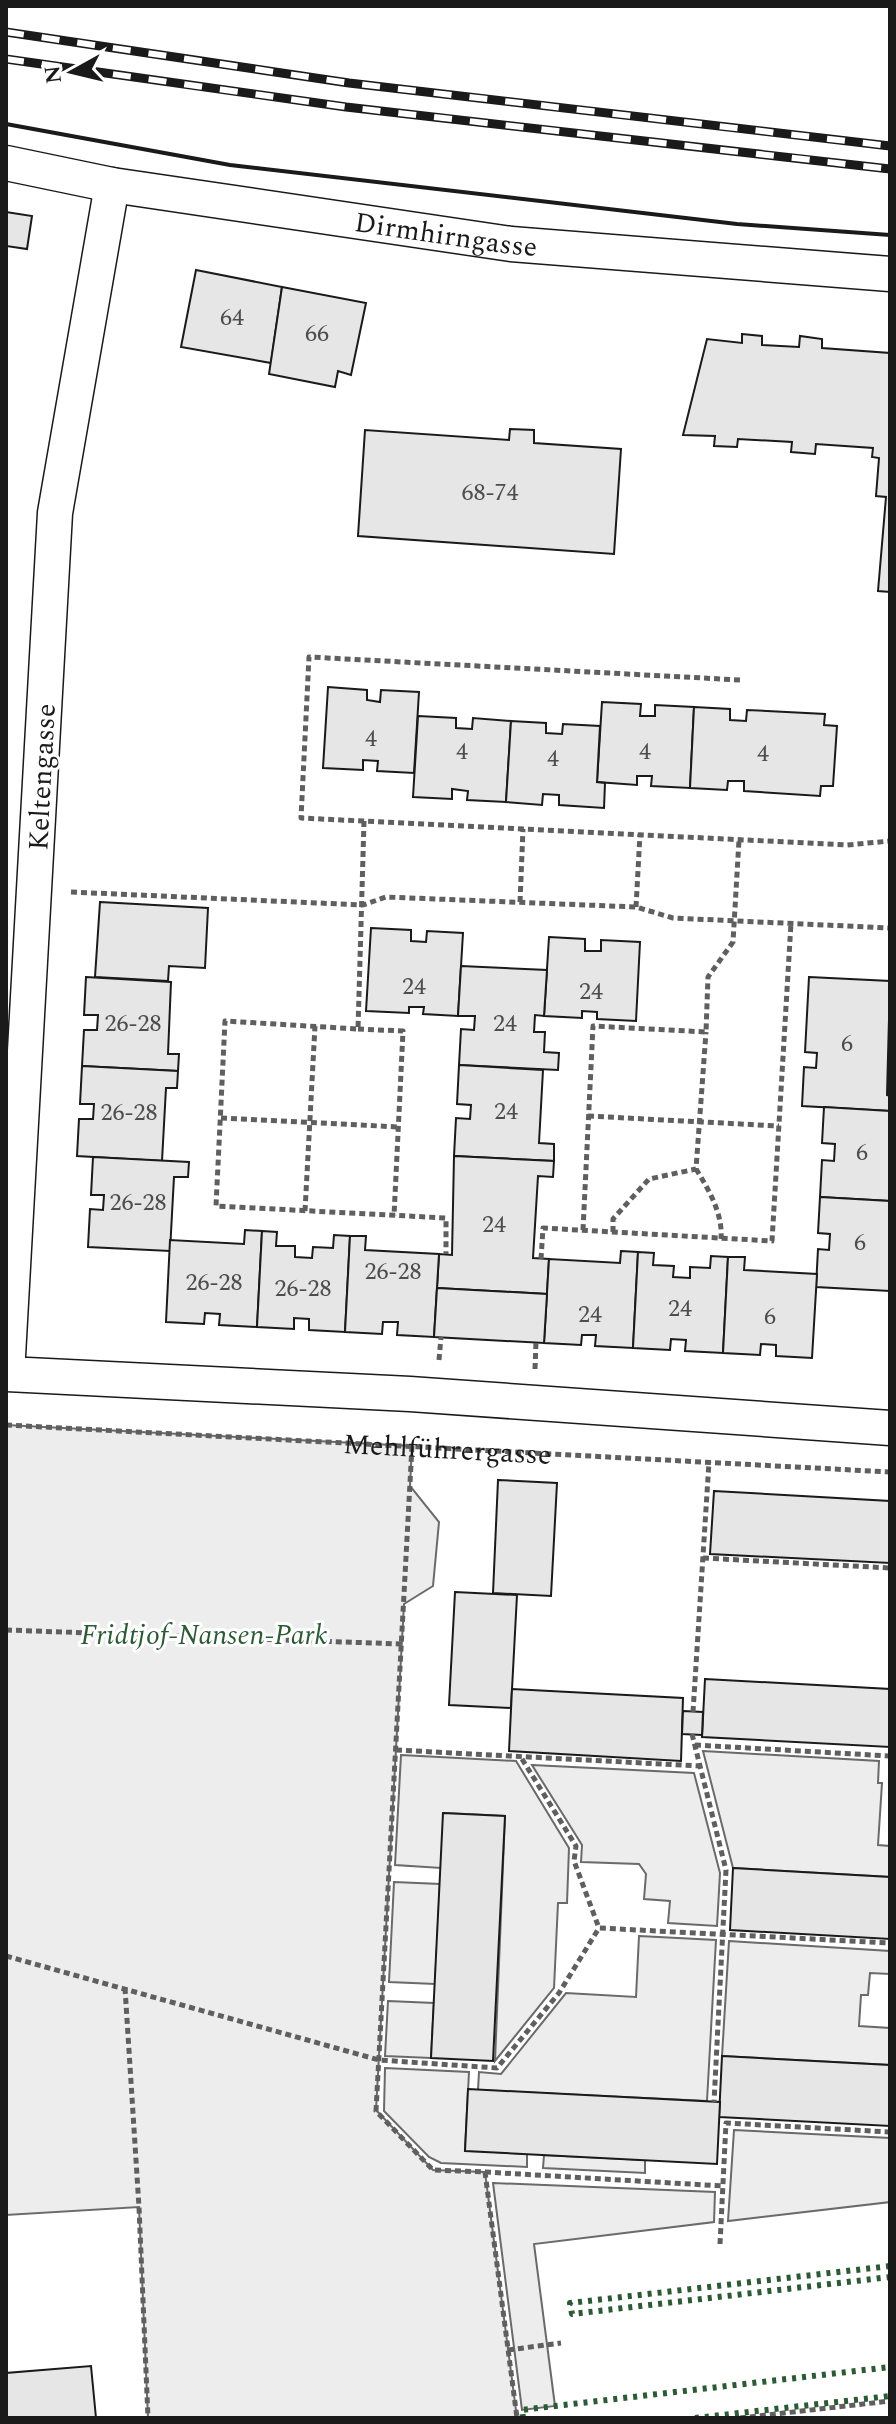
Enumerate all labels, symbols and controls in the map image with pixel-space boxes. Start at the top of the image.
north arrow [32,32,112,112]
text: N [36,63,71,86]
street label: Dirmhirngasse [352,201,539,269]
house number: 64 [220,300,244,336]
house number: 66 [305,316,329,352]
house number: 68-74 [462,475,519,511]
street label: Keltengasse [17,702,68,852]
house number: 4 [365,721,377,757]
house number: 4 [456,734,468,770]
house number: 4 [639,734,651,770]
house number: 4 [757,736,769,772]
house number: 4 [547,741,559,777]
house number: 24 [402,969,426,1005]
house number: 24 [579,974,603,1010]
house number: 26-28 [105,1006,162,1042]
house number: 24 [493,1006,517,1042]
house number: 6 [841,1026,853,1062]
house number: 24 [494,1094,518,1130]
house number: 26-28 [101,1095,158,1131]
house number: 6 [856,1135,868,1171]
house number: 26-28 [110,1185,167,1221]
house number: 24 [482,1207,506,1243]
house number: 6 [854,1225,866,1261]
house number: 26-28 [365,1254,422,1290]
house number: 26-28 [186,1265,243,1301]
house number: 26-28 [275,1271,332,1307]
house number: 24 [668,1291,692,1327]
house number: 24 [578,1297,602,1333]
house number: 6 [764,1299,776,1335]
street label: Mehlführergasse [342,1423,553,1477]
park label: Fridtjof-Nansen-Park [81,1614,327,1657]

